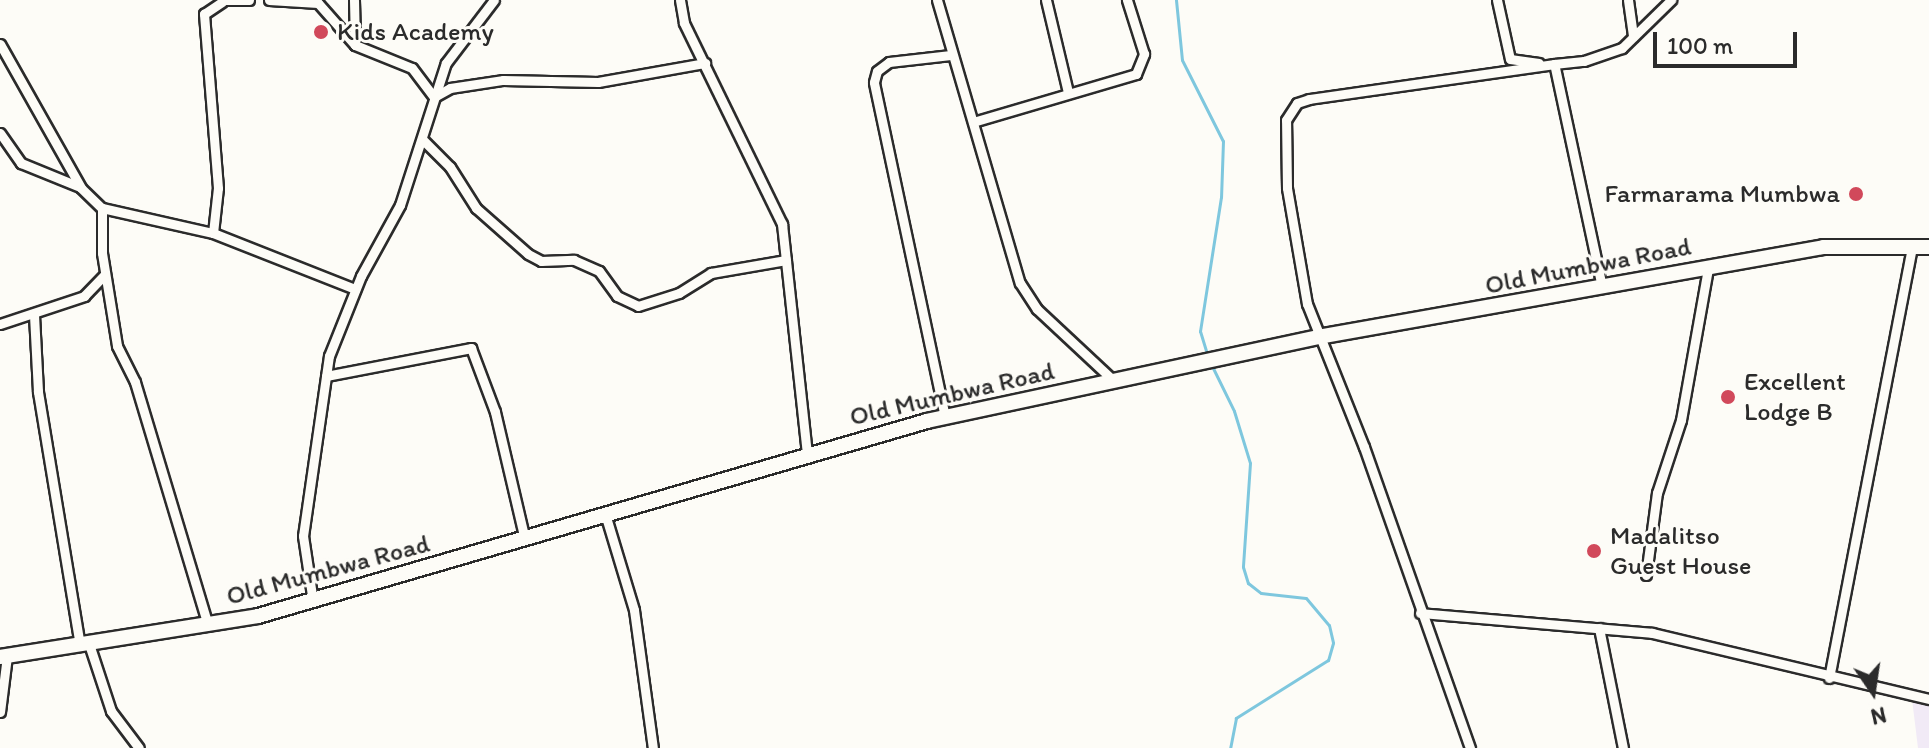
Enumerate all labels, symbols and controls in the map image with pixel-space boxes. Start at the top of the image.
place label: Kids Academy [337,16,495,48]
scale bar [1657,16,1801,66]
marker: Kids Academy [312,23,330,41]
text: 100 m [1667,31,1733,60]
place label: Farmarama Mumbwa [1604,178,1840,210]
marker: Farmarama Mumbwa [1847,185,1865,203]
street label: Old Mumbwa Road [1483,231,1693,301]
street label: Old Mumbwa Road [847,355,1057,433]
place label: Excellent Lodge B [1744,366,1846,428]
marker: Excellent Lodge B [1719,388,1737,406]
place label: Madalitso Guest House [1610,520,1751,582]
street label: Old Mumbwa Road [223,528,433,612]
marker: Madalitso Guest House [1585,542,1603,560]
north arrow [1833,652,1913,732]
text: N [1868,701,1889,731]

